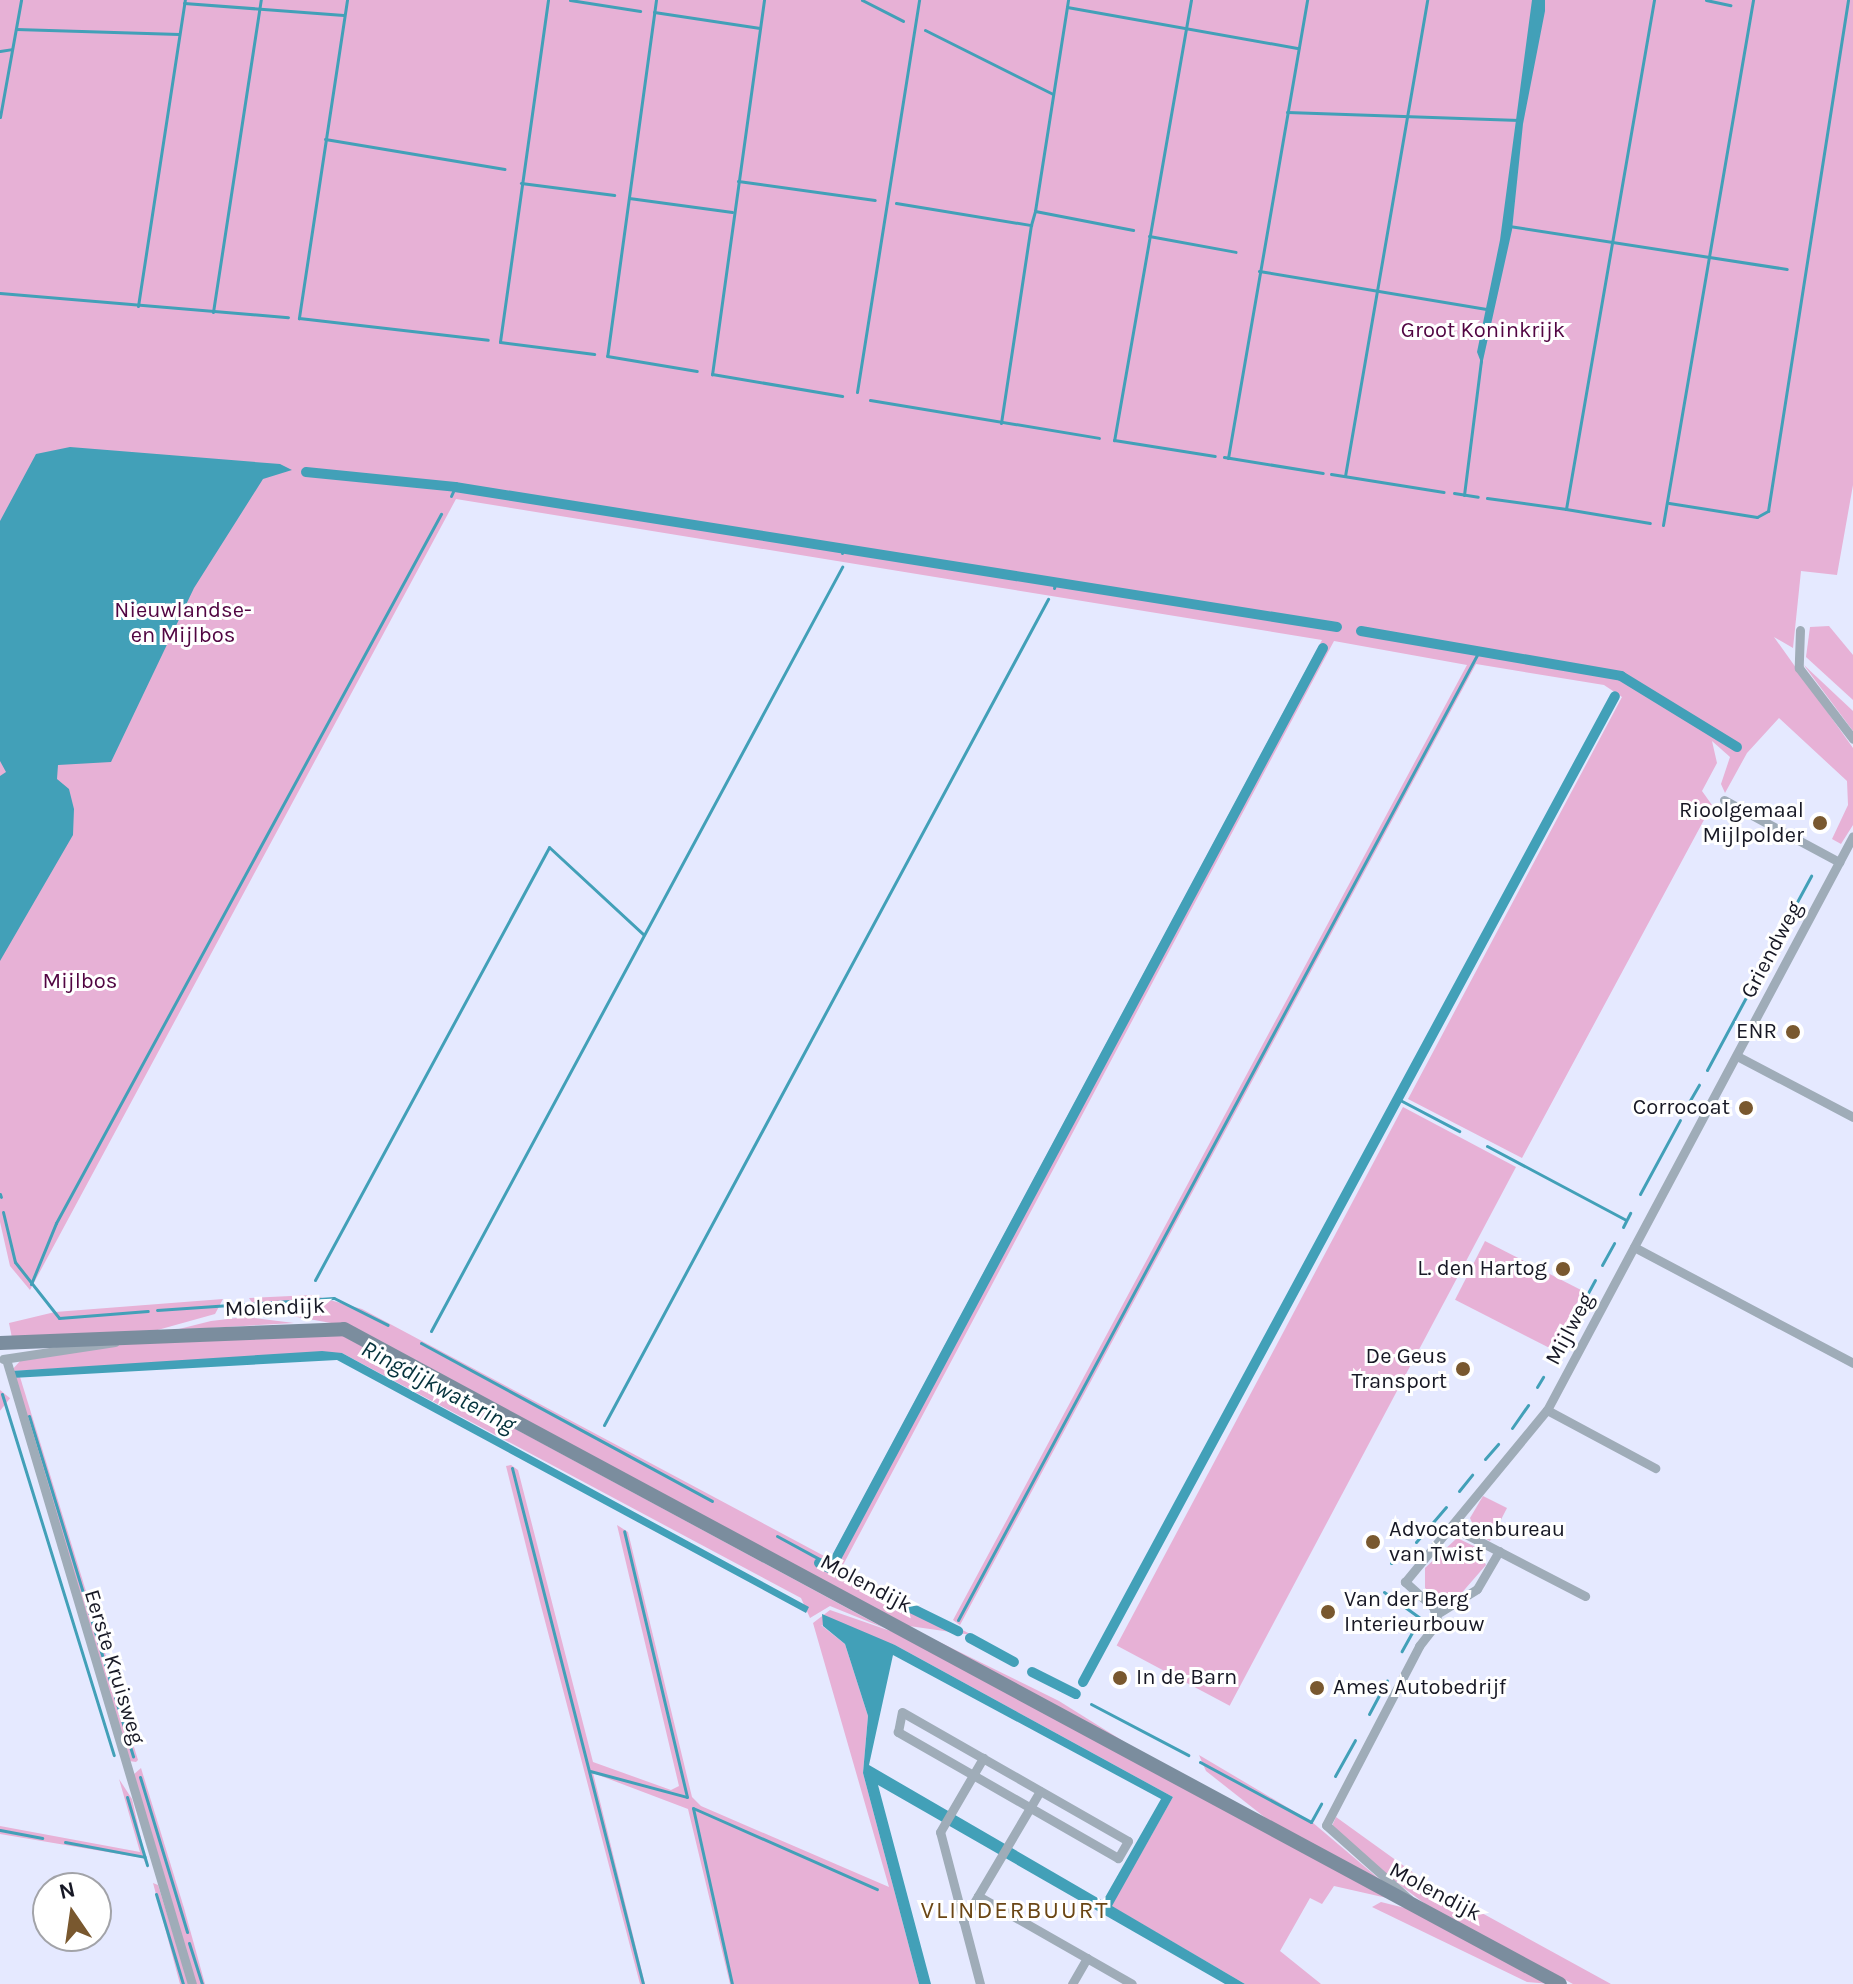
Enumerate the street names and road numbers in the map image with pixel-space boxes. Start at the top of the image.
street label: Griendweg [1735,897,1809,1003]
street label: Mijlweg [1540,1288,1600,1370]
street label: Molendijk [224,1293,326,1323]
street label: Molendijk [816,1549,916,1619]
street label: Eerste Kruisweg [78,1586,150,1748]
street label: Molendijk [1385,1857,1485,1927]

